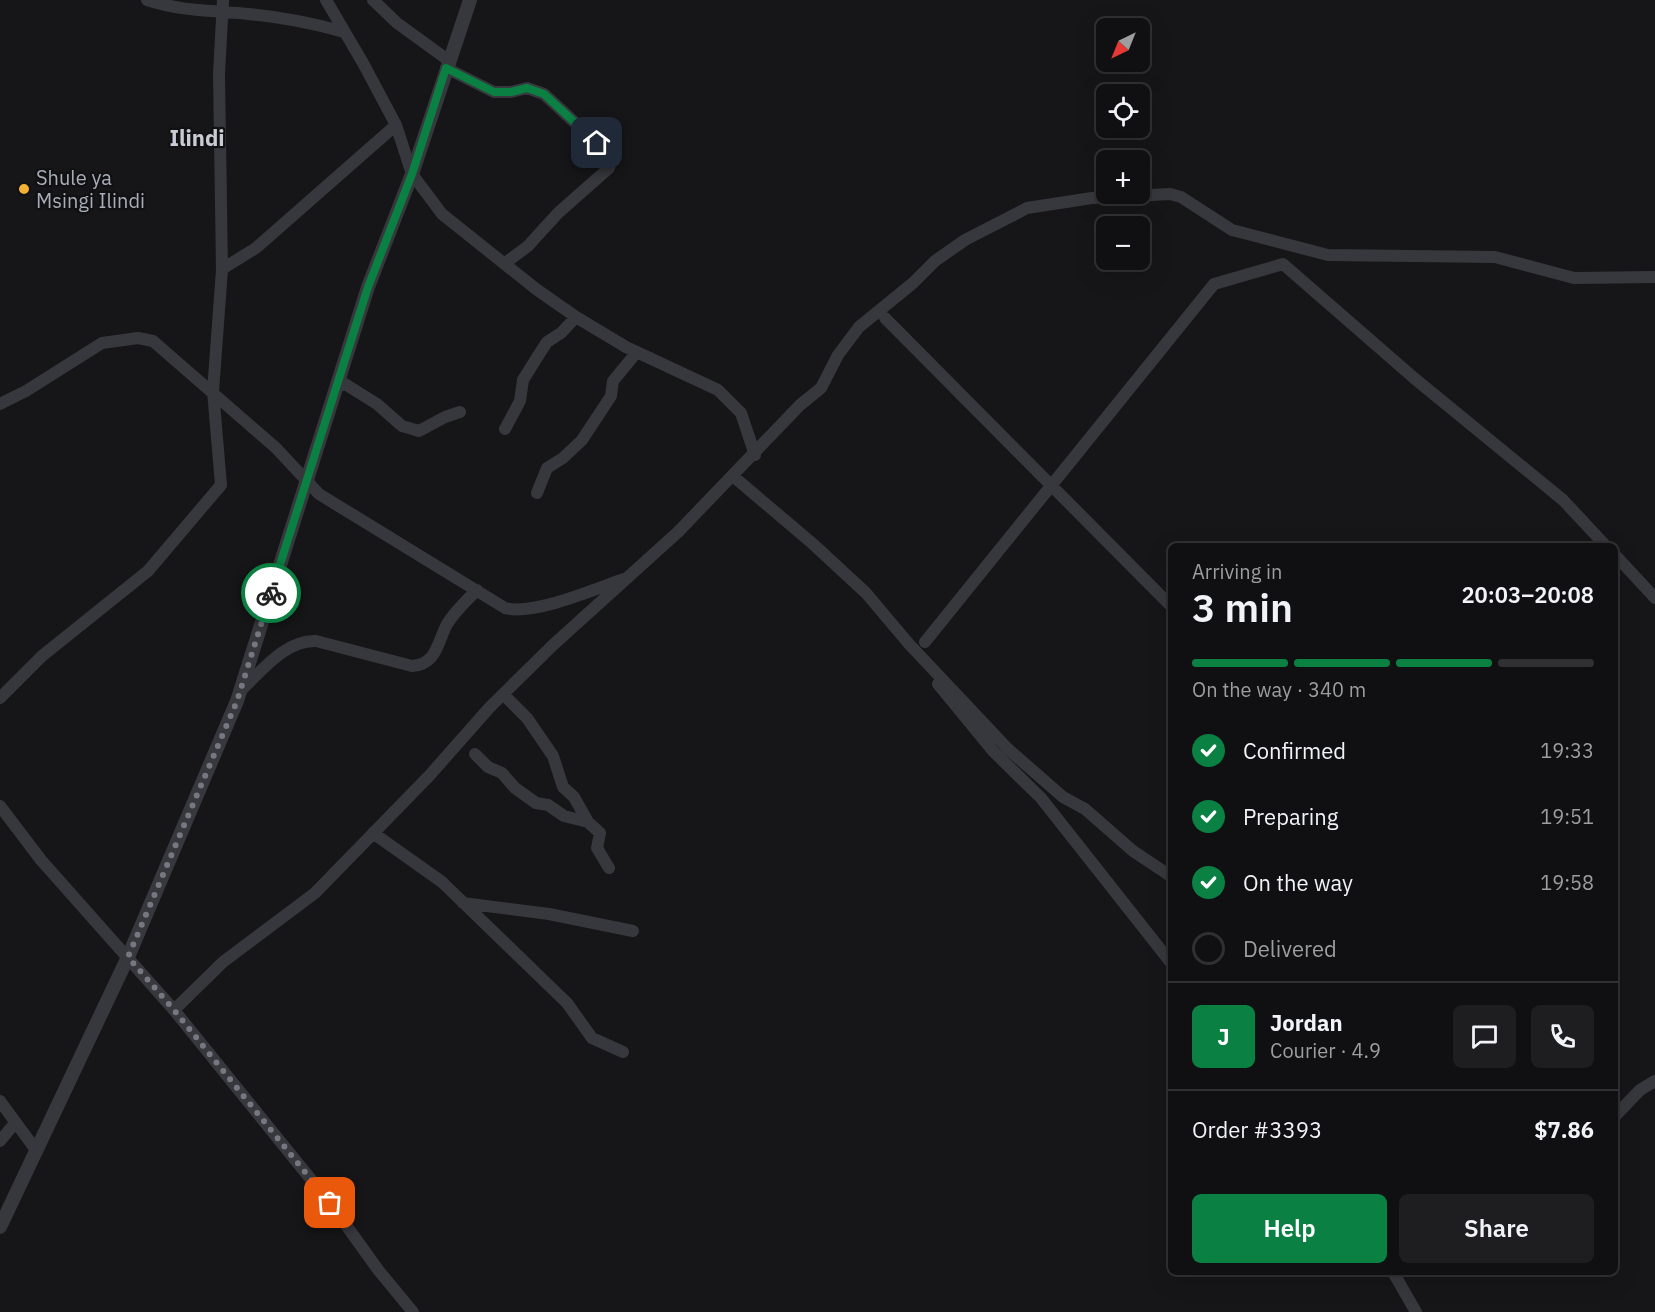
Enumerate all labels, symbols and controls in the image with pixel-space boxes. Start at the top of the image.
north arrow [1096,18,1150,72]
map controls [1096,18,1150,270]
button: locate [1096,84,1150,138]
pin [571,117,622,168]
district label: Ilindi [169,123,225,152]
icon: home [580,126,613,159]
button: + [1096,150,1150,204]
place label: Shule ya Msingi Ilindi [36,164,145,214]
marker: Shule ya Msingi Ilindi [17,182,31,196]
button: − [1096,216,1150,270]
text: Arriving in [1192,558,1282,585]
courier [241,563,301,623]
icon: bike [255,577,288,610]
text: 20:03–20:08 [1461,580,1594,609]
text: 3 min [1192,582,1293,633]
text: On the way · 340 m [1192,676,1366,703]
icon: check [1192,734,1225,767]
text: Confirmed [1243,736,1346,765]
text: 19:33 [1540,737,1594,764]
icon: check [1192,800,1225,833]
text: Preparing [1243,802,1338,831]
text: 19:51 [1540,803,1594,830]
icon: check [1192,866,1225,899]
text: On the way [1243,868,1353,897]
text: 19:58 [1540,869,1594,896]
text: Delivered [1243,934,1337,963]
button: chat [1453,1005,1516,1068]
button: phone [1531,1005,1594,1068]
text: Jordan [1270,1008,1343,1037]
text: J [1217,1022,1230,1051]
text: Courier · 4.9 [1270,1037,1381,1064]
text: Order #3393 [1192,1115,1322,1144]
text: $7.86 [1534,1115,1594,1144]
pin [304,1177,355,1228]
icon: bag [313,1186,346,1219]
button: Help [1192,1194,1387,1263]
button: Share [1399,1194,1594,1263]

